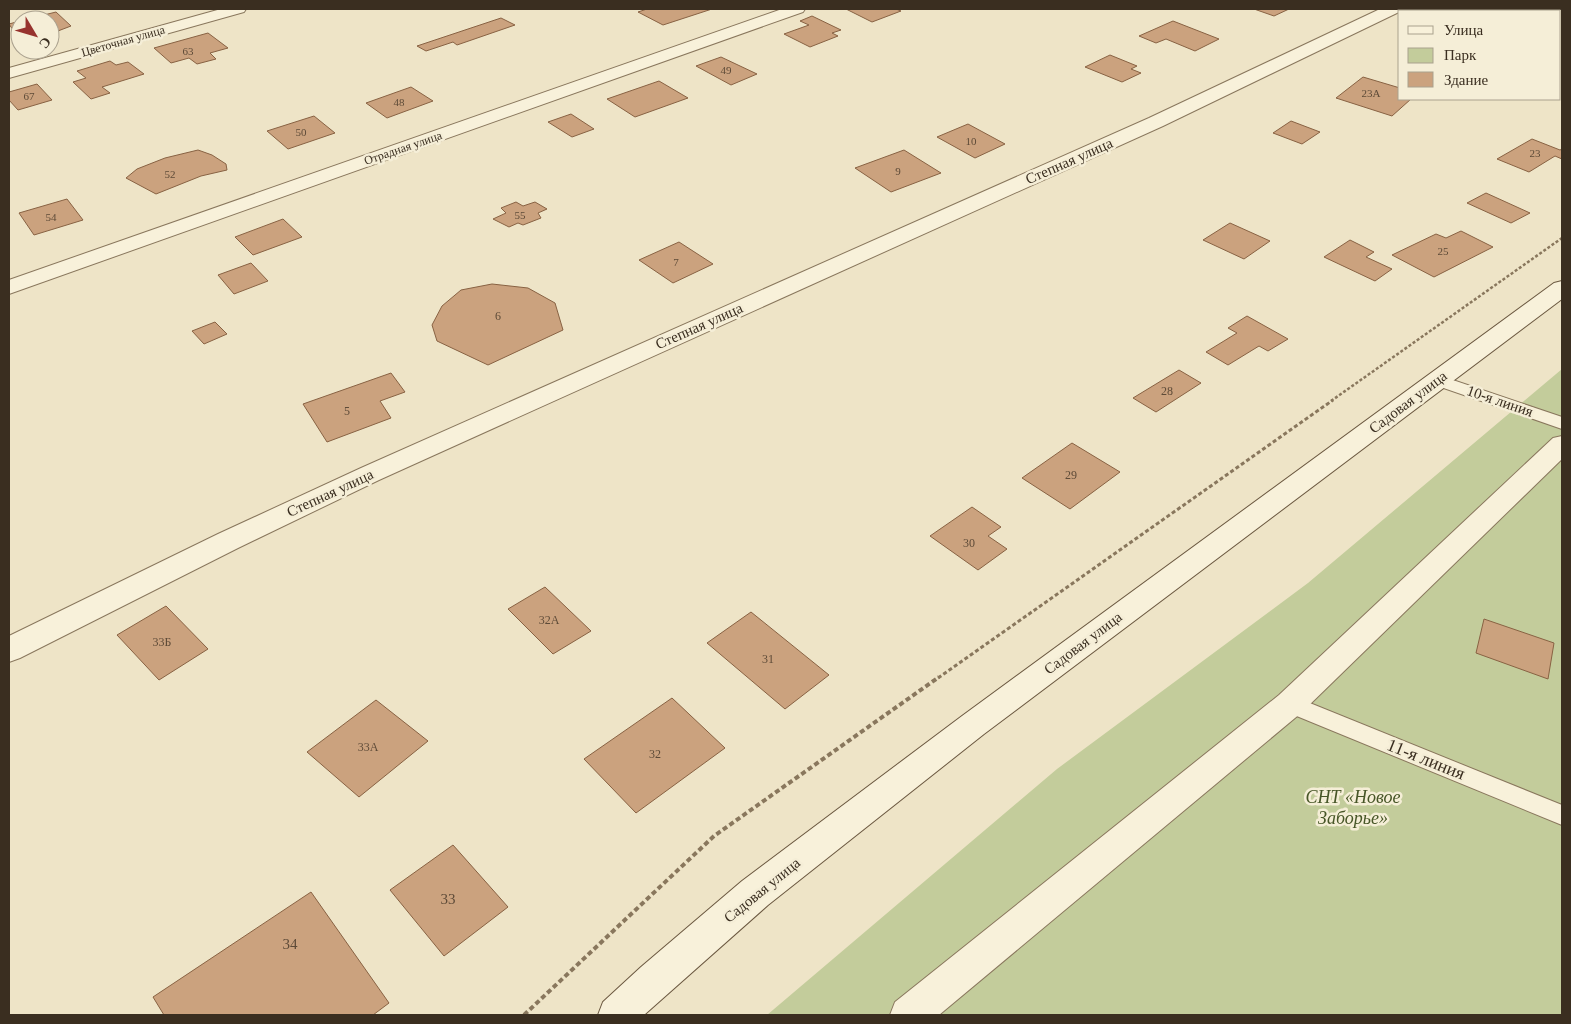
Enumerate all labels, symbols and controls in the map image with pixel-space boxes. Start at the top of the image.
north arrow [10,10,60,60]
legend [1398,10,1561,100]
street label: Цветочная улица [80,22,167,60]
text: Улица [1444,22,1483,38]
text: С [36,34,54,51]
house number: 63 [183,45,194,57]
text: Парк [1444,47,1477,63]
house number: 49 [721,64,732,76]
text: Здание [1444,72,1488,88]
house number: 23А [1362,87,1381,99]
house number: 67 [24,90,35,102]
house number: 48 [394,96,405,108]
house number: 50 [296,126,307,138]
street label: Отрадная улица [362,128,444,168]
house number: 10 [966,135,977,147]
street label: Степная улица [1023,135,1115,187]
house number: 23 [1530,147,1541,159]
house number: 9 [895,165,901,177]
house number: 52 [165,168,176,180]
house number: 55 [515,209,526,221]
house number: 54 [46,211,57,223]
house number: 25 [1438,245,1449,257]
house number: 7 [673,256,679,268]
street label: Степная улица [653,300,745,352]
house number: 6 [495,309,501,323]
street label: Садовая улица [1366,367,1450,436]
street label: 10-я линия [1465,382,1535,420]
house number: 28 [1161,384,1173,398]
house number: 5 [344,404,350,418]
street label: Степная улица [284,466,376,520]
house number: 29 [1065,468,1077,482]
house number: 30 [963,536,975,550]
street label: Садовая улица [1041,608,1125,677]
house number: 32А [539,613,560,627]
house number: 33Б [153,635,172,649]
house number: 31 [762,652,774,666]
street label: 11-я линия [1384,734,1468,784]
house number: 33А [358,740,379,754]
house number: 32 [649,747,661,761]
park label: СНТ «Новое Заборье» [1305,787,1401,828]
street label: Садовая улица [721,854,803,925]
house number: 33 [441,891,456,907]
house number: 34 [283,936,298,952]

